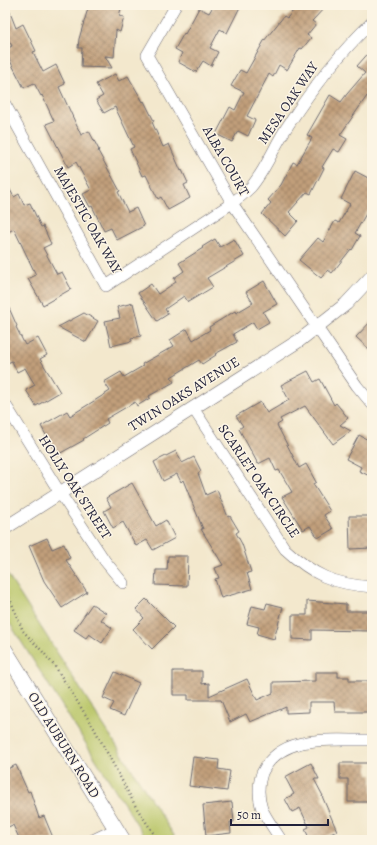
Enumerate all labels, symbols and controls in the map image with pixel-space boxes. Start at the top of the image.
street label: MESA OAK WAY [253,58,323,148]
street label: ALBA COURT [198,121,254,200]
street label: MAJESTIC OAK WAY [49,163,127,278]
street label: TWIN OAKS AVENUE [125,352,243,436]
street label: SCARLET OAK CIRCLE [214,420,304,542]
street label: HOLLY OAK STREET [34,431,116,543]
street label: OLD AUBURN ROAD [24,688,104,802]
scale bar [231,801,328,827]
text: 50 m [237,807,261,823]

